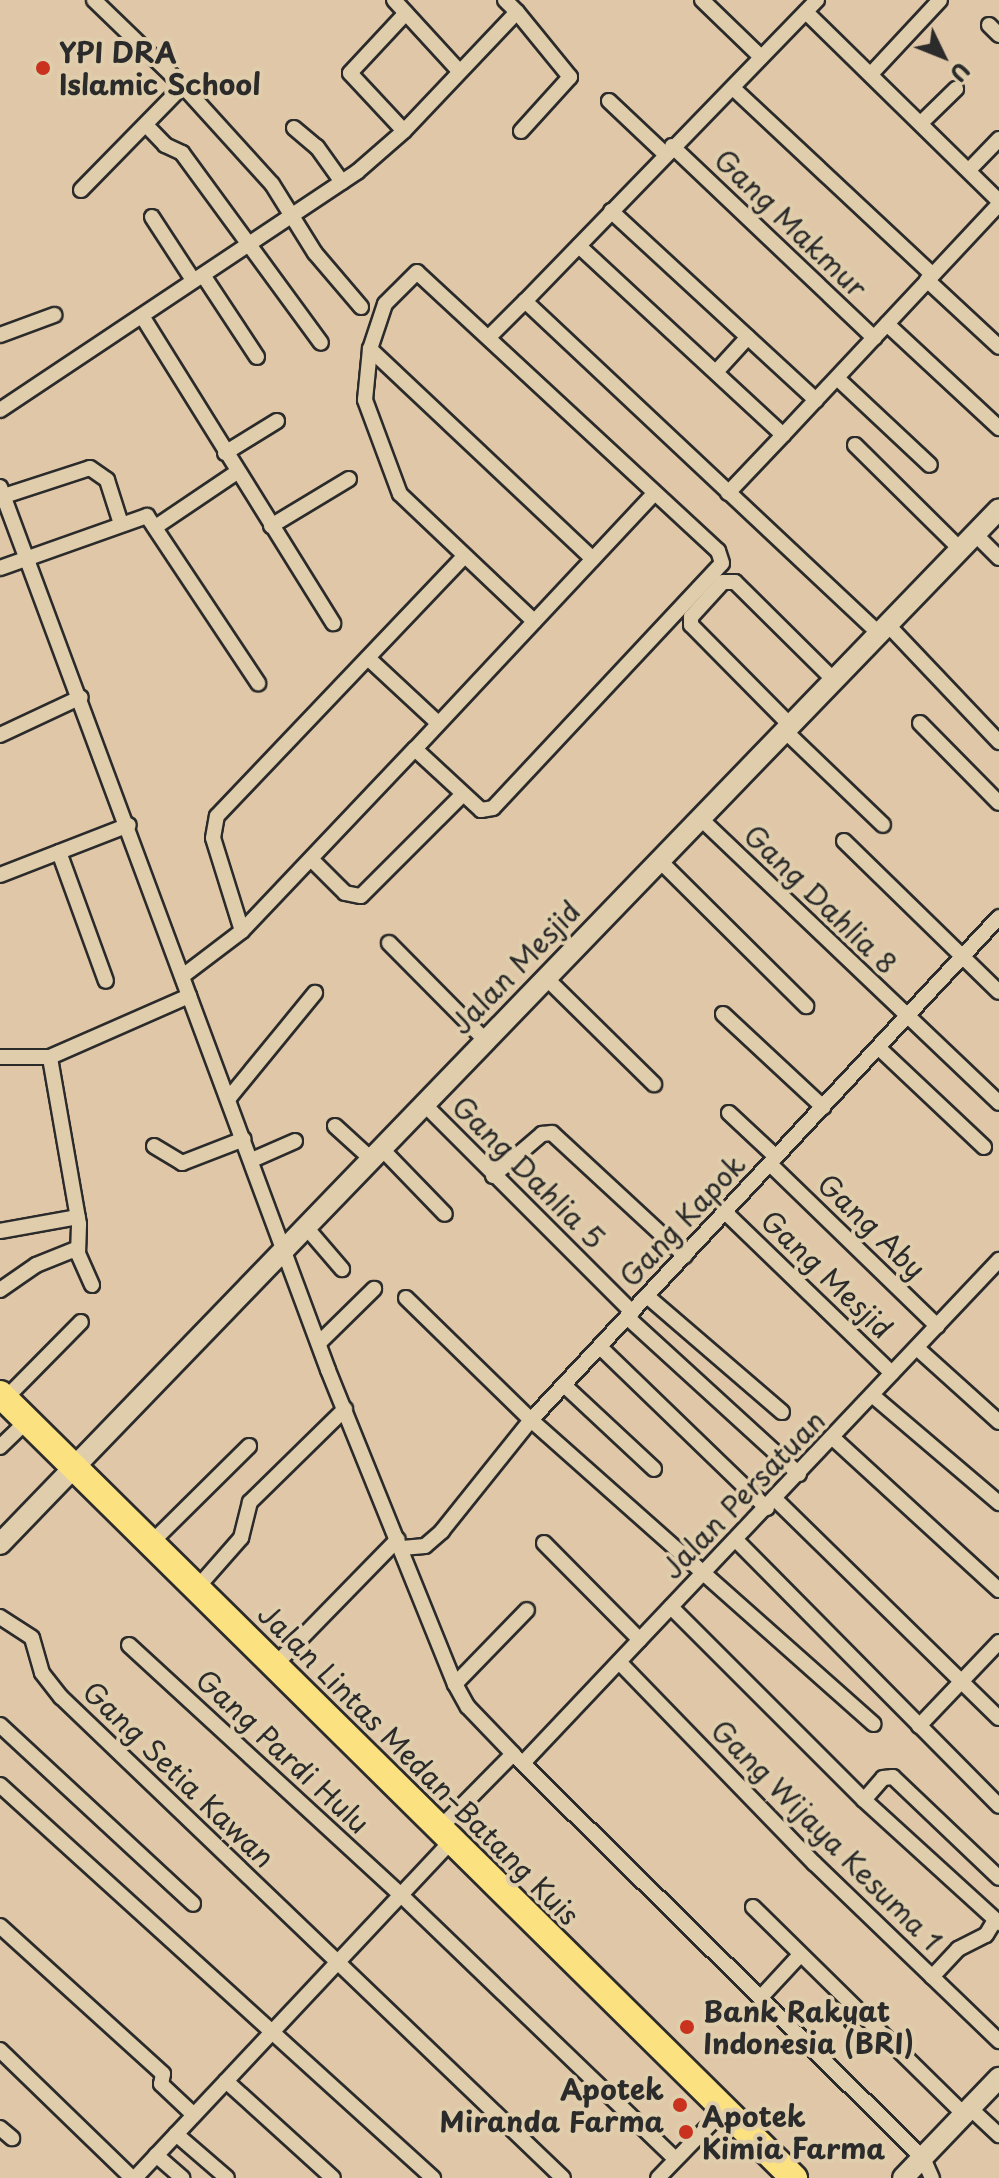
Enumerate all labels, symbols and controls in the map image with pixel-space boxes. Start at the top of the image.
north arrow [903,16,983,96]
place label: YPI DRA Islamic School [59,35,260,101]
text: U [943,55,979,90]
marker: YPI DRA Islamic School [34,59,52,77]
street label: Gang Makmur [708,142,874,304]
street label: Gang Dahlia 8 [738,818,904,980]
street label: Jalan Mesjid [443,894,587,1040]
street label: Gang Dahlia 5 [446,1089,612,1255]
street label: Gang Kapok [612,1147,752,1293]
street label: Gang Aby [812,1167,932,1285]
street label: Gang Mesjid [755,1203,899,1345]
street label: Jalan Persatuan [654,1402,832,1586]
street label: Jalan Lintas Medan–Batang Kuis [251,1596,587,1932]
street label: Gang Pardi Hulu [190,1663,376,1839]
street label: Gang Setia Kawan [77,1674,281,1874]
street label: Gang Wijaya Kesuma 1 [703,1711,951,1959]
place label: Bank Rakyat Indonesia (BRI) [703,1994,915,2060]
marker: Bank Rakyat Indonesia (BRI) [678,2018,696,2036]
place label: Apotek Miranda Farma [440,2072,664,2138]
marker: Apotek Miranda Farma [671,2096,689,2114]
place label: Apotek Kimia Farma [702,2099,887,2165]
marker: Apotek Kimia Farma [677,2123,695,2141]

